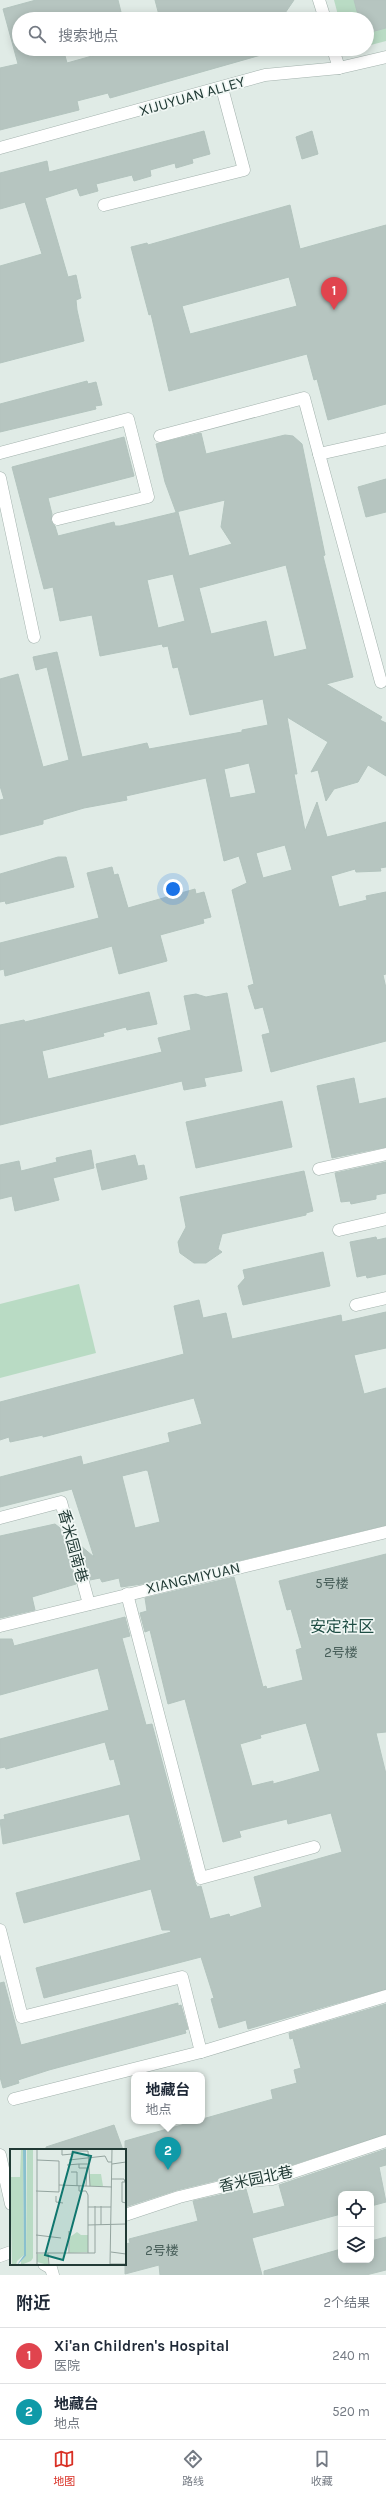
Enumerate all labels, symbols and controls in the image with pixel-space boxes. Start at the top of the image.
search box [12,12,374,56]
icon: search [26,23,48,45]
text: 搜索地点 [58,27,118,45]
street label: XIJUYUAN ALLEY [137,72,248,120]
pin: 1 [321,277,347,310]
your location [163,879,183,899]
street label: 香米园南巷 [55,1507,91,1585]
street label: XIANGMIYUAN [144,1558,242,1598]
house number: 5号楼 [315,1576,349,1591]
district label: 安定社区 [310,1617,374,1636]
house number: 2号楼 [324,1645,358,1660]
popup [131,2072,205,2124]
text: 地藏台 [145,2081,191,2099]
text: 地点 [145,2102,172,2117]
pin: 2 [155,2137,181,2170]
inset map [10,2149,126,2265]
street label: 香米园北巷 [217,2162,295,2196]
map controls [338,2191,374,2263]
button: locate [338,2191,374,2227]
button: layers [338,2227,374,2263]
house number: 2号楼 [145,2243,179,2258]
text: 附近 [16,2293,50,2313]
text: 2个结果 [323,2295,370,2310]
text: Xi'an Children's Hospital [54,2337,229,2355]
text: 1 [27,2348,31,2363]
text: 240 m [332,2348,370,2363]
text: 医院 [54,2358,80,2373]
text: 地藏台 [54,2395,99,2413]
text: 2 [25,2404,33,2419]
text: 520 m [332,2404,370,2419]
text: 地点 [54,2416,80,2431]
tab: 地图 [53,2448,75,2488]
tab: 路线 [182,2448,204,2488]
tab: 收藏 [311,2448,333,2488]

